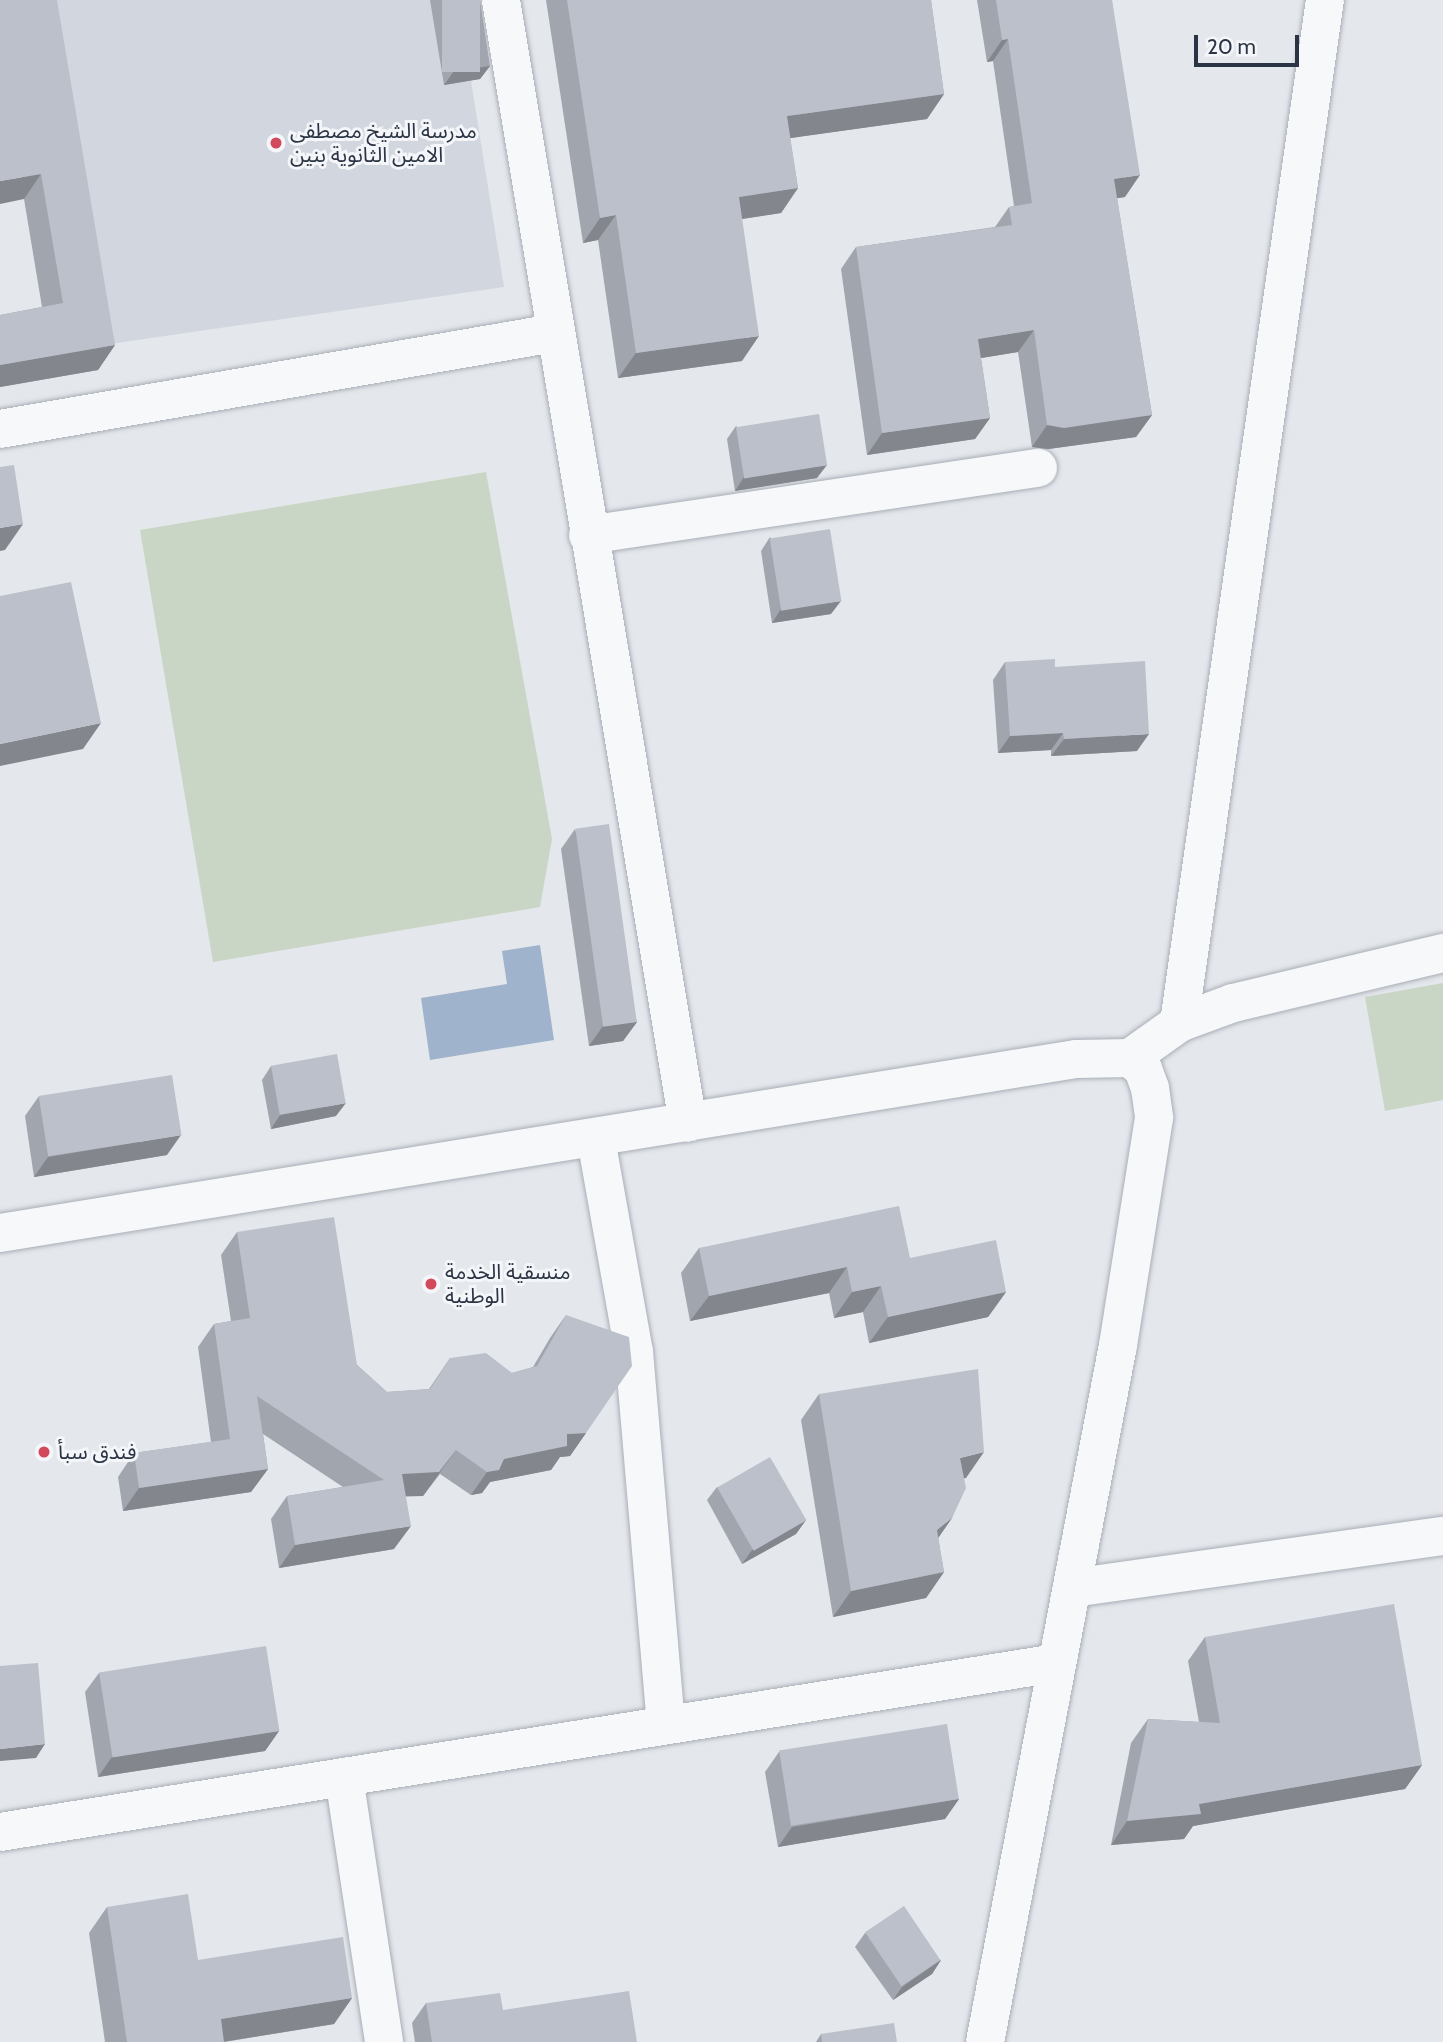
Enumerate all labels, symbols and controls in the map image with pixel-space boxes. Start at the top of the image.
scale bar [1198,21,1303,65]
text: 20 m [1207,34,1256,59]
place label: مدرسة الشيخ مصطفى الامين الثانوية بنين [290,118,477,168]
marker: مدرسة الشيخ مصطفى الامين الثانوية بنين [268,135,284,151]
place label: منسقية الخدمة الوطنية [445,1259,570,1309]
marker: منسقية الخدمة الوطنية [423,1276,439,1292]
place label: فندق سبأ [58,1439,136,1465]
marker: فندق سبأ [36,1444,52,1460]

